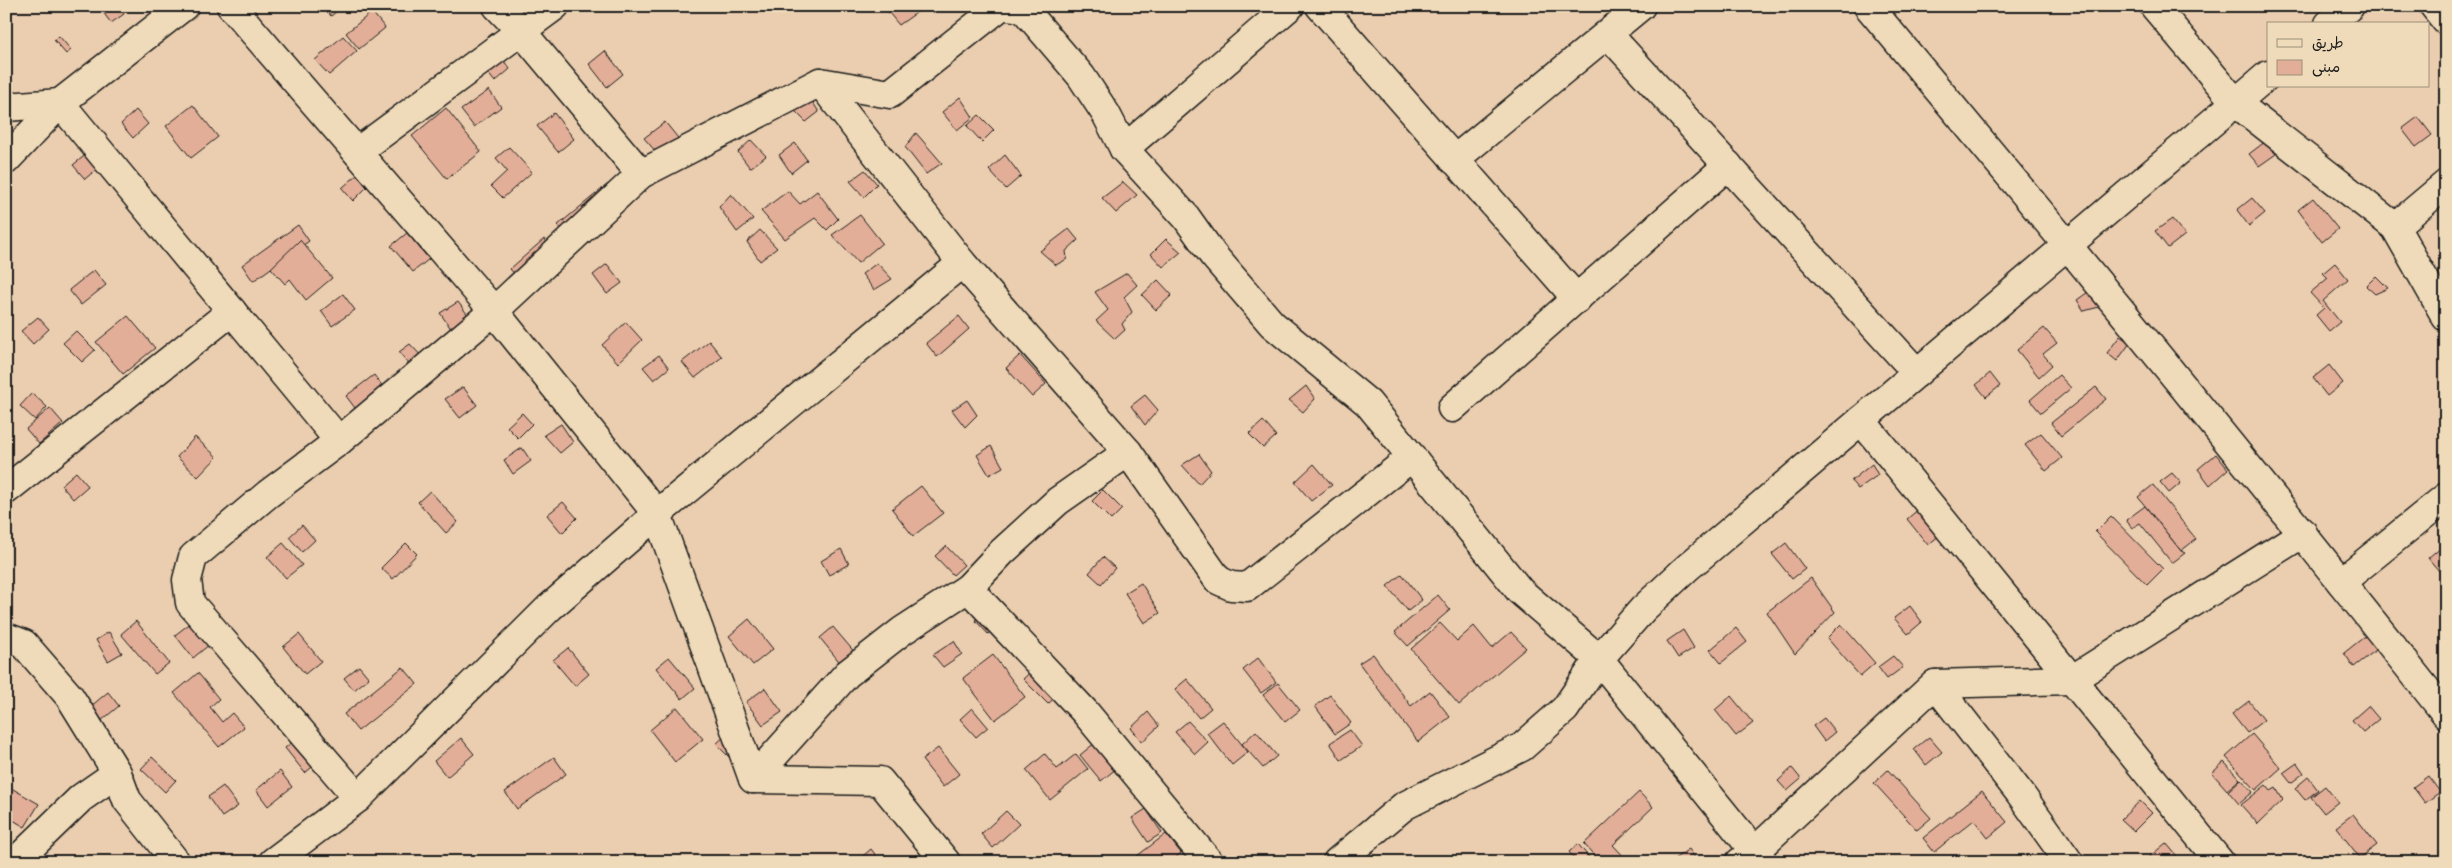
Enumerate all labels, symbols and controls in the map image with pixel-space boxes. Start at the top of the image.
legend [2267,22,2430,88]
text: طريق [2312,32,2344,53]
text: مبنى [2312,56,2340,77]

